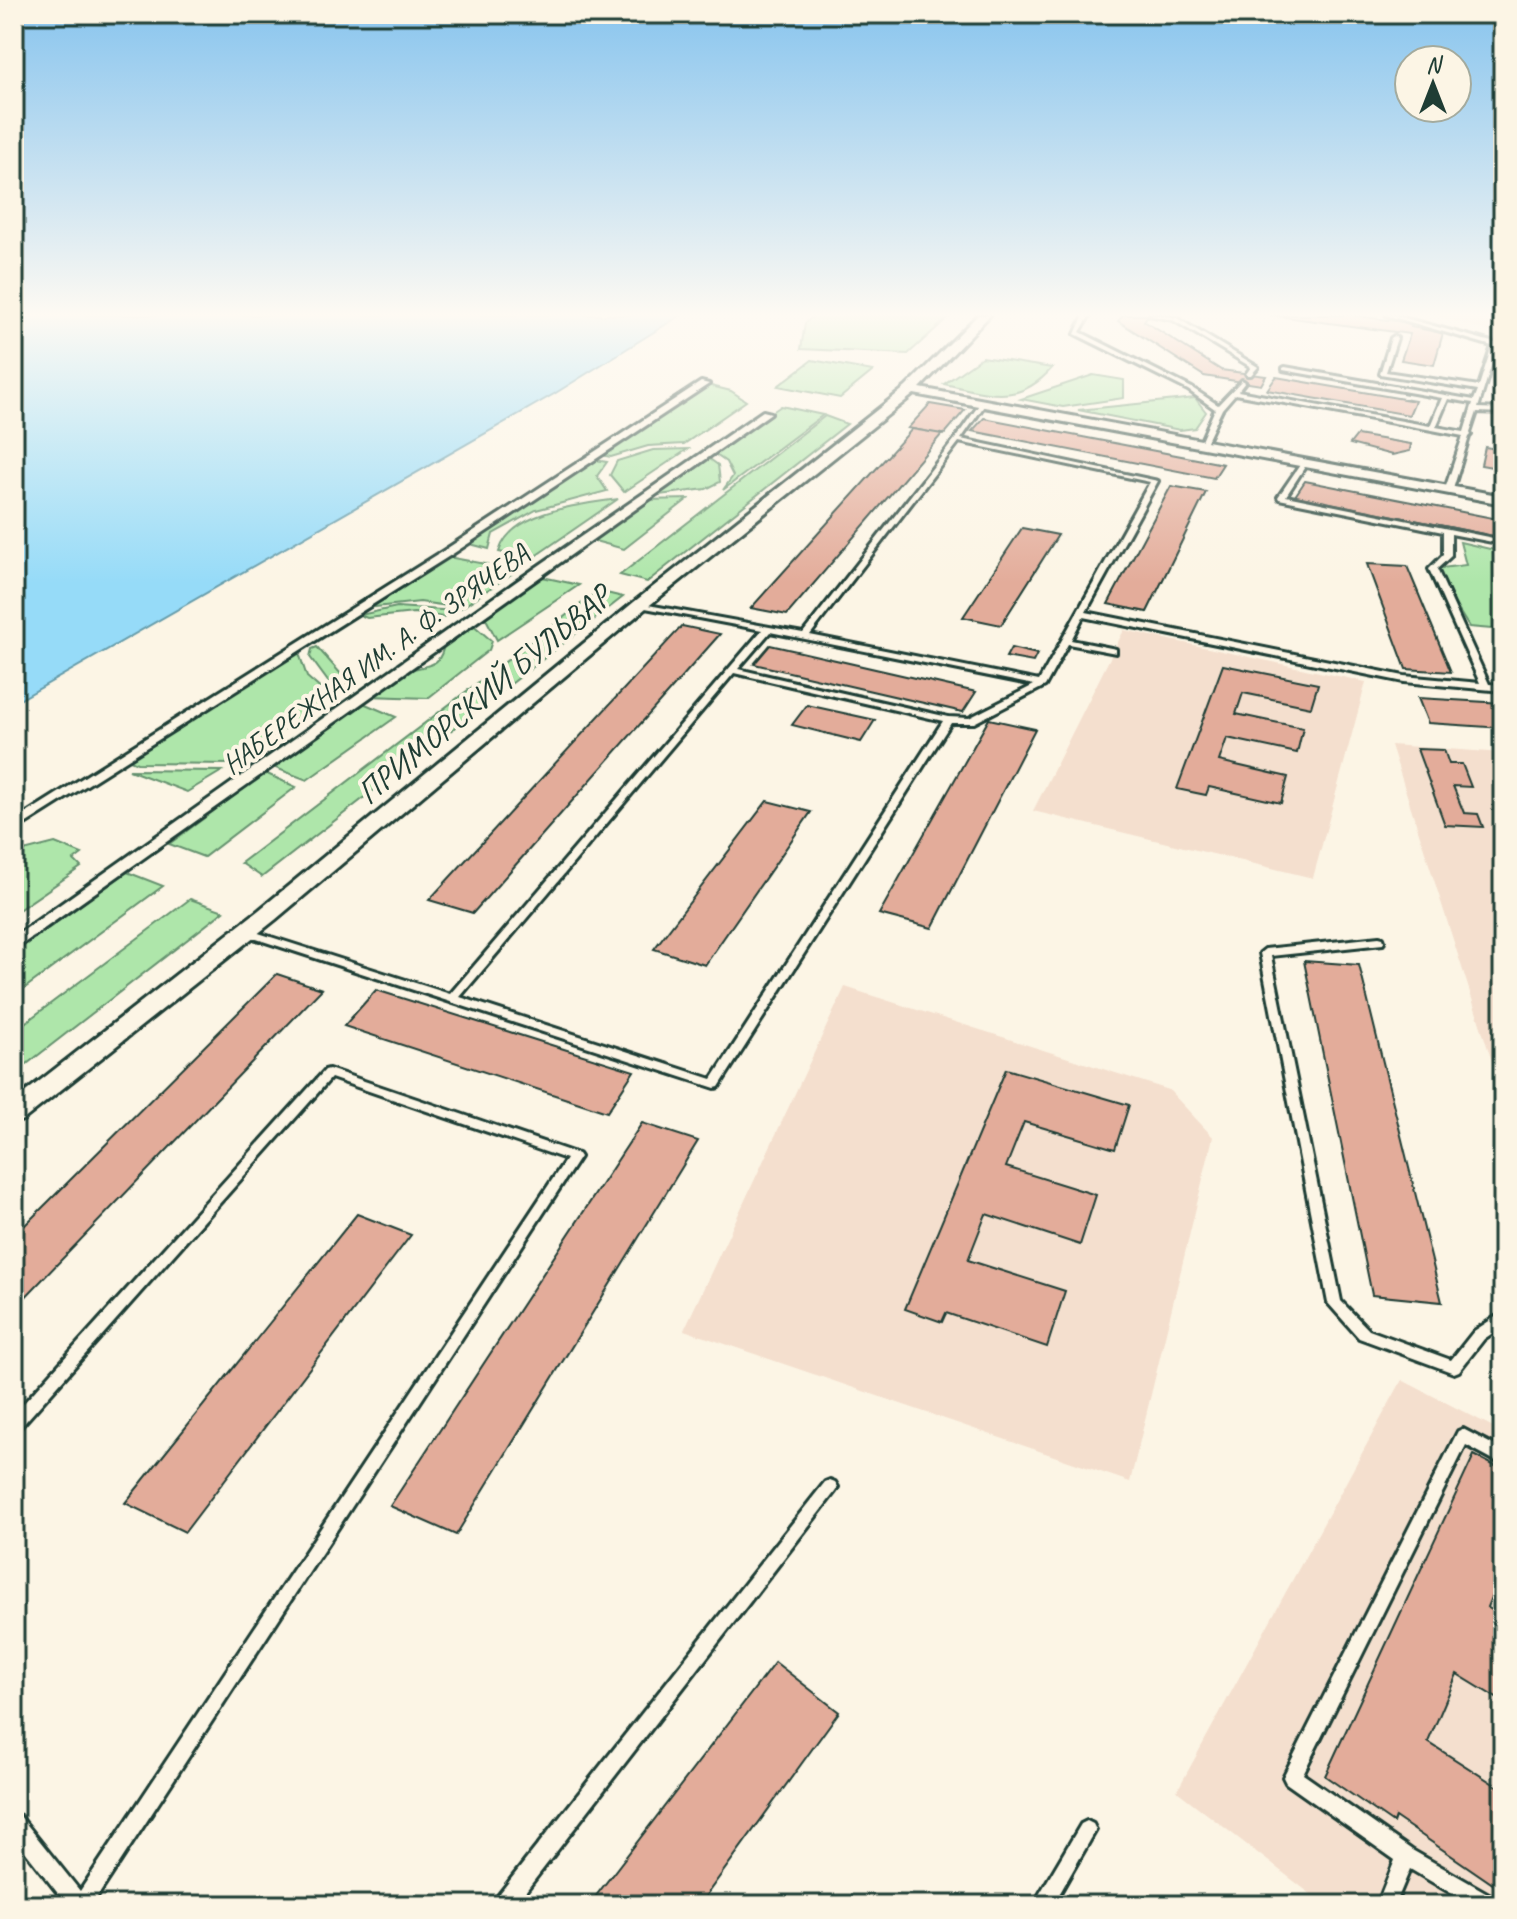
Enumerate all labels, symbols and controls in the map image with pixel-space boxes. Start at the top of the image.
north arrow [1393,44,1473,124]
text: N [1426,51,1443,79]
street label: НАБЕРЕЖНАЯ ИМ. А. Ф. ЗРЯЧЕВА [215,535,536,782]
street label: ПРИМОРСКИЙ БУЛЬВАР [347,573,622,813]

